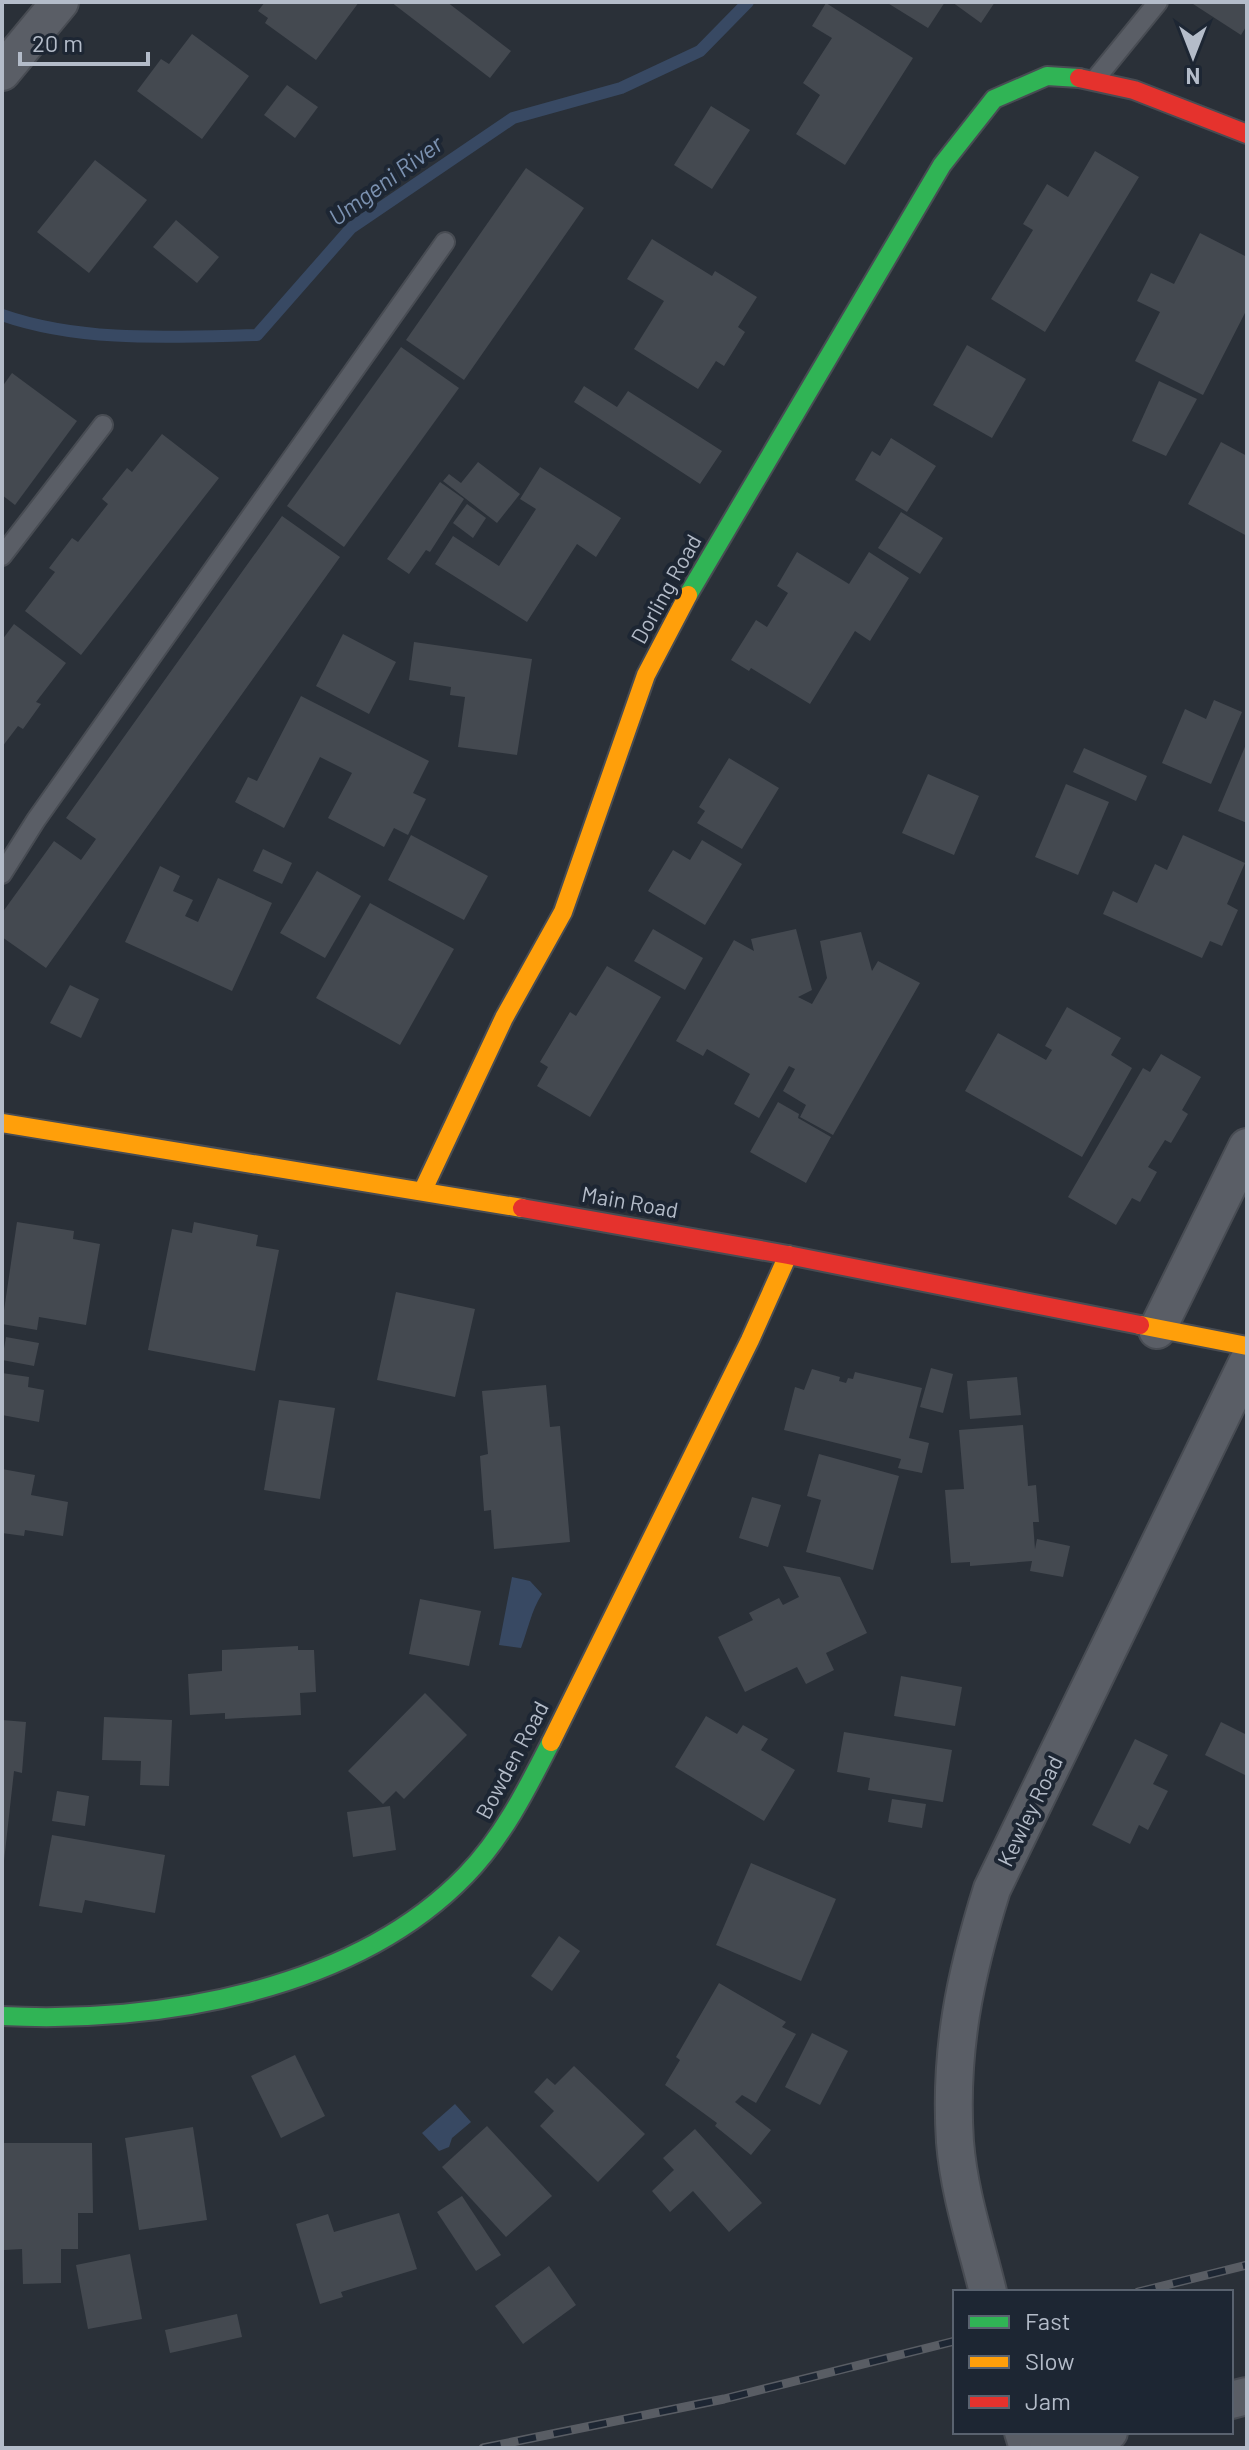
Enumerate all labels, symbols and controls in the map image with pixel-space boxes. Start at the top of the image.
scale bar [20,16,148,66]
north arrow [1153,16,1233,96]
text: 20 m [32,28,83,57]
text: N [1186,64,1200,90]
water label: Umgeni River [322,128,449,231]
street label: Dorling Road [624,529,706,648]
street label: Main Road [580,1180,680,1222]
street label: Bowden Road [469,1696,553,1823]
street label: Kewley Road [991,1751,1067,1870]
legend [953,2290,1233,2434]
text: Fast [1025,2306,1070,2335]
text: Slow [1025,2346,1074,2375]
text: Jam [1025,2386,1071,2415]

